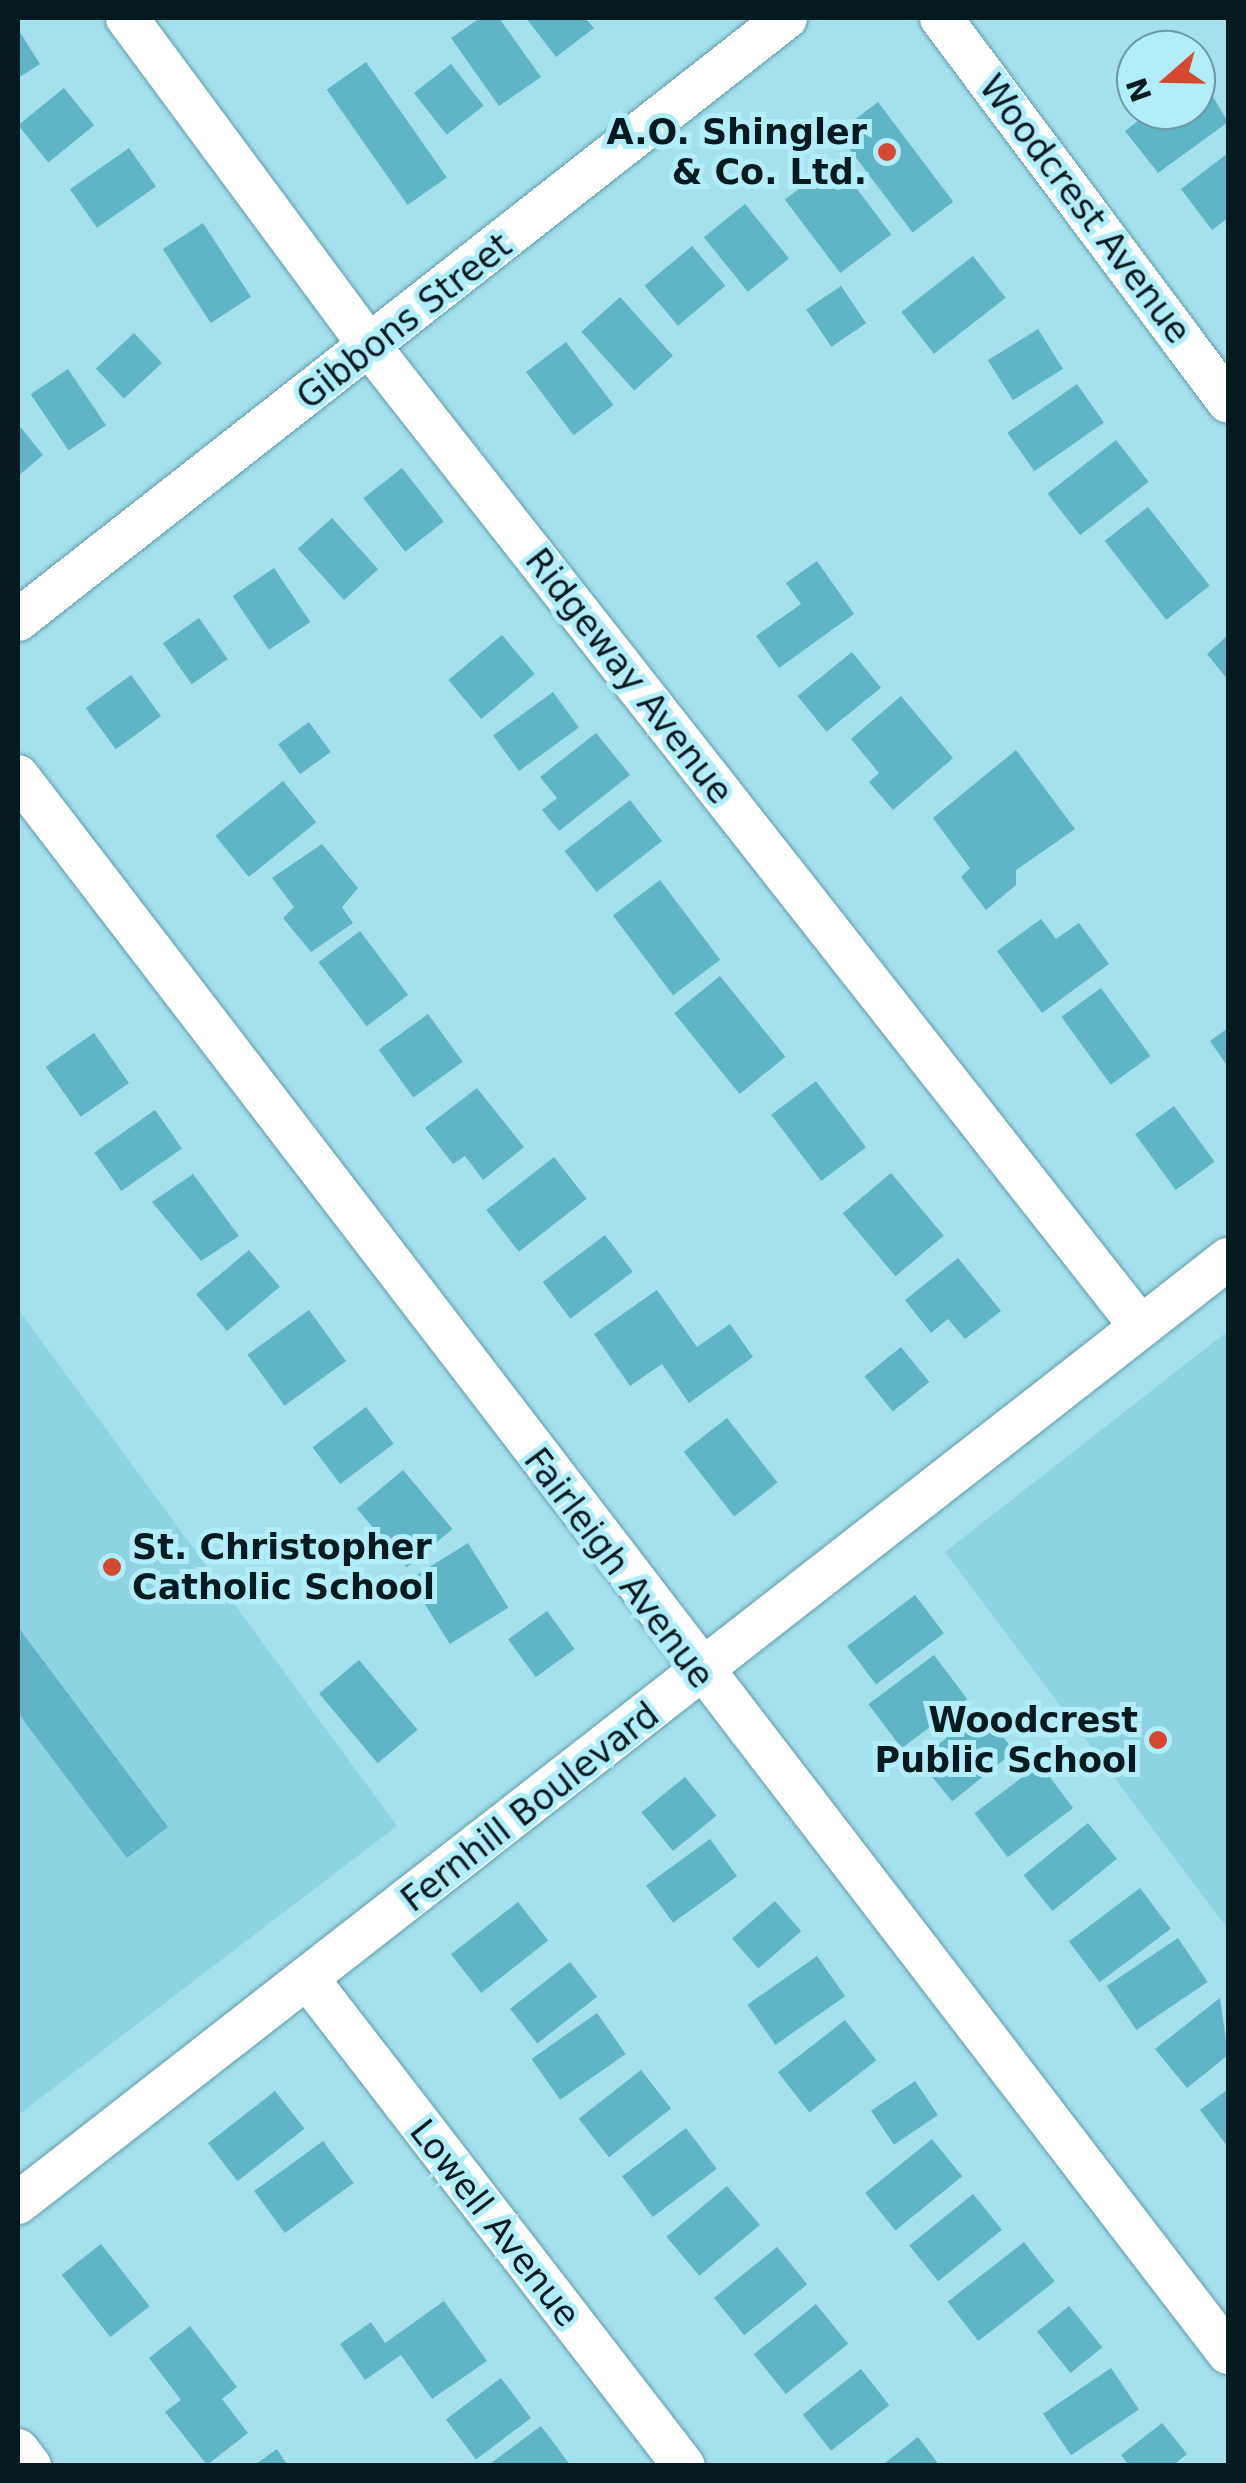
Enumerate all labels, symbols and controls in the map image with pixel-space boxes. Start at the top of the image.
north arrow [1116,30,1216,130]
street label: Woodcrest Avenue [970,67,1200,351]
text: N [1120,73,1159,106]
place label: A.O. Shingler & Co. Ltd. [606,111,867,193]
marker: A.O. Shingler & Co. Ltd. [876,141,898,163]
street label: Gibbons Street [288,224,520,418]
street label: Ridgeway Avenue [516,540,742,812]
street label: Fairleigh Avenue [515,1440,723,1696]
place label: St. Christopher Catholic School [132,1526,435,1608]
marker: St. Christopher Catholic School [101,1556,123,1578]
street label: Fernhill Boulevard [393,1693,667,1921]
place label: Woodcrest Public School [874,1699,1138,1781]
marker: Woodcrest Public School [1147,1729,1169,1751]
street label: Lowell Avenue [401,2111,589,2335]

